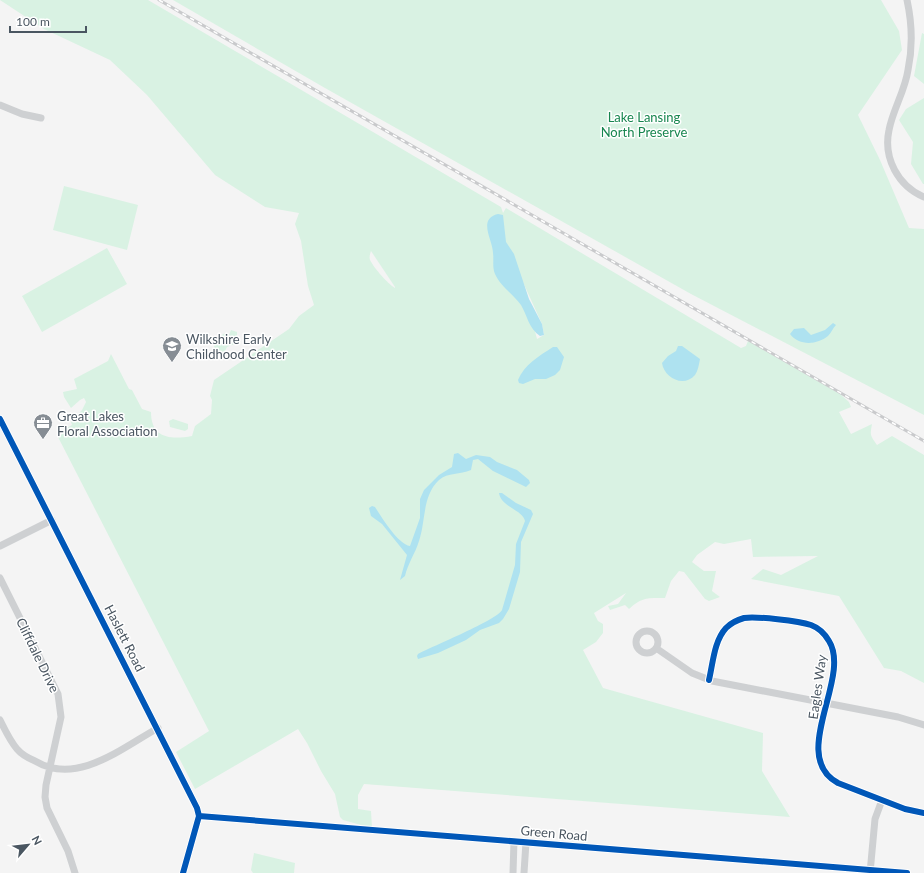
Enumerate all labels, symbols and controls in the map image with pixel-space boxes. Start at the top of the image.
scale bar [10,8,86,34]
text: 100 m [16,14,50,29]
park label: Lake Lansing North Preserve [601,109,687,140]
place label: Wilkshire Early Childhood Center [186,331,287,362]
school or university icon: Wilkshire Early Childhood Center [161,335,183,363]
place label: Great Lakes Floral Association [57,408,158,439]
office icon: Great Lakes Floral Association [32,412,54,440]
street label: Haslett Road [101,602,149,674]
street label: Cliffdale Drive [13,615,63,695]
street label: Eagles Way [805,653,829,720]
street label: Green Road [520,822,588,844]
north arrow [8,825,48,865]
text: N [30,833,45,847]

